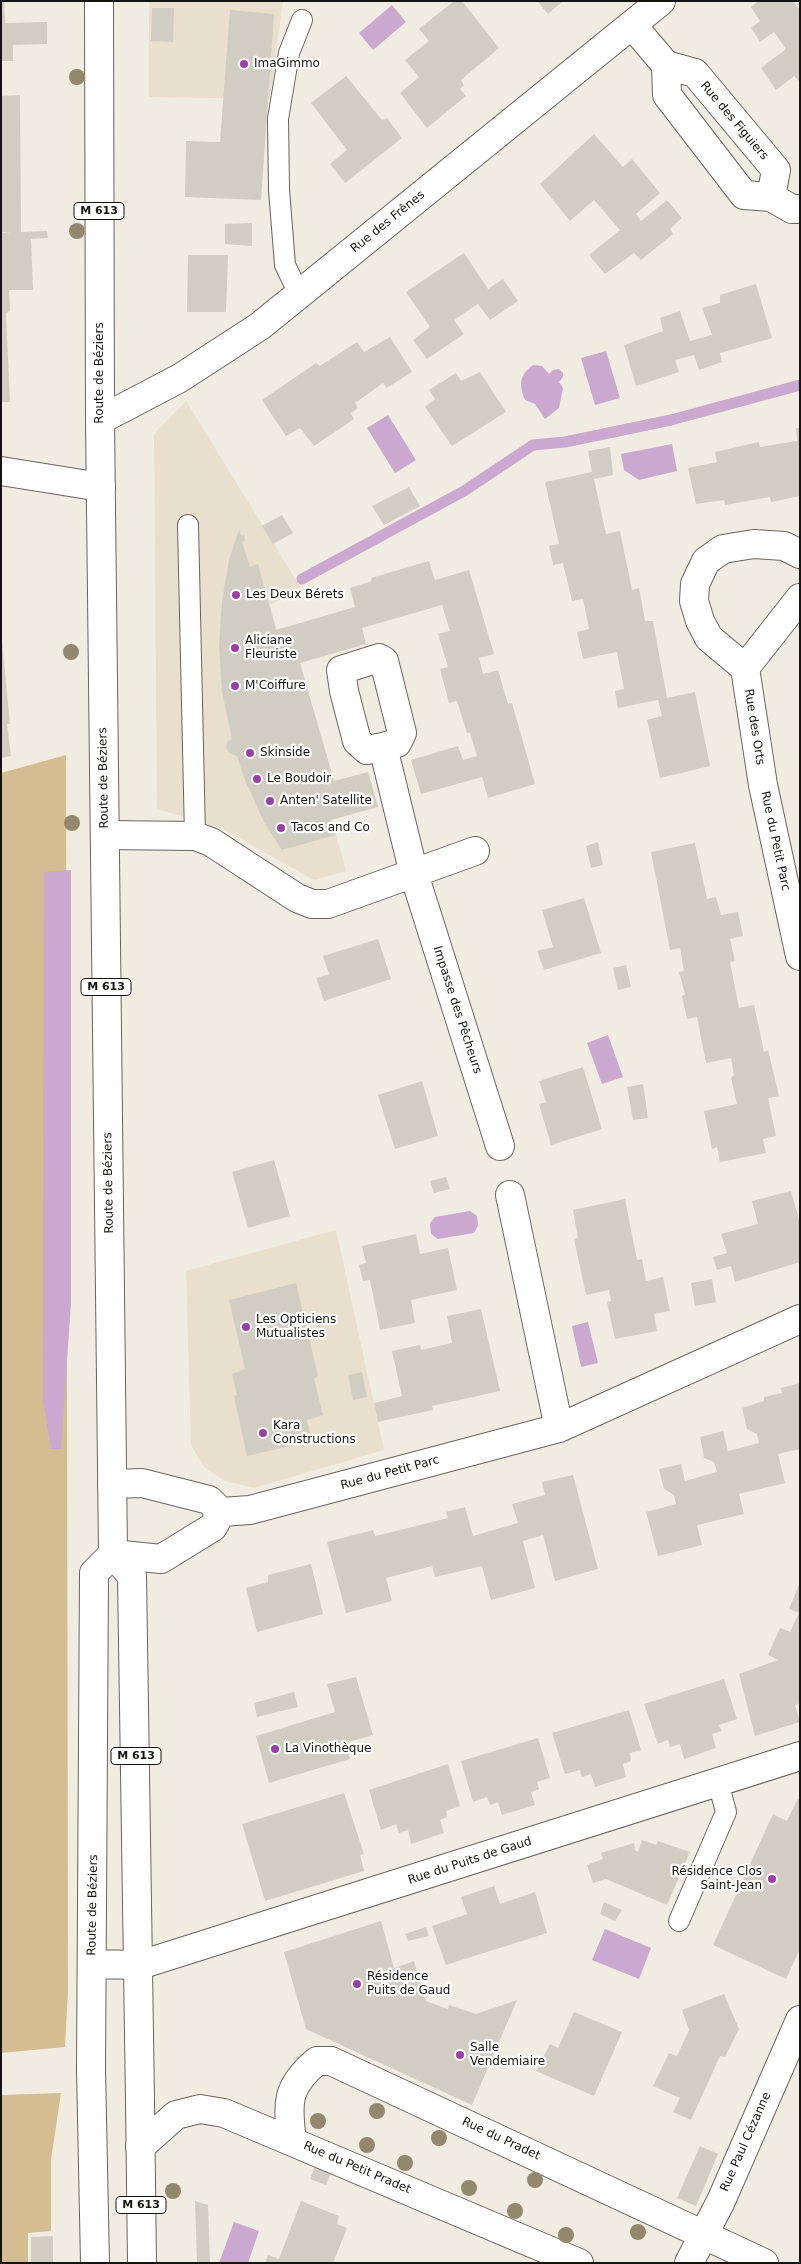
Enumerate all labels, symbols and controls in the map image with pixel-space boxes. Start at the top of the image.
place label: ImaGimmo [254,57,320,71]
marker: ImaGimmo [238,58,250,70]
street label: Rue des Figuiers [697,79,771,163]
street label: Rue des Frênes [348,188,428,256]
road number: M 613 [74,202,124,220]
street label: Route de Béziers [93,322,107,424]
place label: Les Deux Bérets [246,588,344,602]
marker: Les Deux Bérets [230,589,242,601]
place label: Aliciane Fleuriste [245,634,297,662]
marker: Aliciane Fleuriste [229,642,241,654]
place label: M'Coiffure [245,679,306,693]
marker: M'Coiffure [229,680,241,692]
street label: Rue des Orts [741,688,767,766]
street label: Route de Béziers [96,727,112,829]
place label: Skinside [260,746,310,760]
marker: Skinside [244,747,256,759]
place label: Le Boudoir [267,772,331,786]
marker: Le Boudoir [251,773,263,785]
street label: Rue du Petit Parc [757,790,793,892]
place label: Anten' Satellite [280,794,372,808]
marker: Anten' Satellite [264,795,276,807]
place label: Tacos and Co [291,821,370,835]
marker: Tacos and Co [275,822,287,834]
street label: Impasse des Pêcheurs [430,944,484,1076]
road number: M 613 [81,979,131,996]
street label: Route de Béziers [101,1132,117,1234]
place label: Les Opticiens Mutualistes [256,1313,336,1341]
marker: Les Opticiens Mutualistes [240,1321,252,1333]
place label: Kara Constructions [273,1419,356,1447]
marker: Kara Constructions [257,1427,269,1439]
street label: Rue du Petit Parc [339,1453,441,1493]
place label: La Vinothèque [285,1742,371,1756]
marker: La Vinothèque [269,1743,281,1755]
road number: M 613 [111,1748,161,1764]
street label: Rue du Puits de Gaud [406,1834,534,1888]
street label: Route de Béziers [85,1854,101,1956]
place label: Résidence Clos Saint-Jean [672,1865,762,1893]
marker: Résidence Clos Saint-Jean [766,1873,778,1885]
place label: Résidence Puits de Gaud [367,1970,450,1998]
marker: Résidence Puits de Gaud [351,1978,363,1990]
place label: Salle Vendemiaire [470,2041,545,2069]
marker: Salle Vendemiaire [454,2049,466,2061]
street label: Rue Paul Cézanne [718,2090,774,2194]
street label: Rue du Pradet [460,2115,542,2163]
street label: Rue du Petit Pradet [301,2139,413,2197]
road number: M 613 [116,2196,166,2214]

